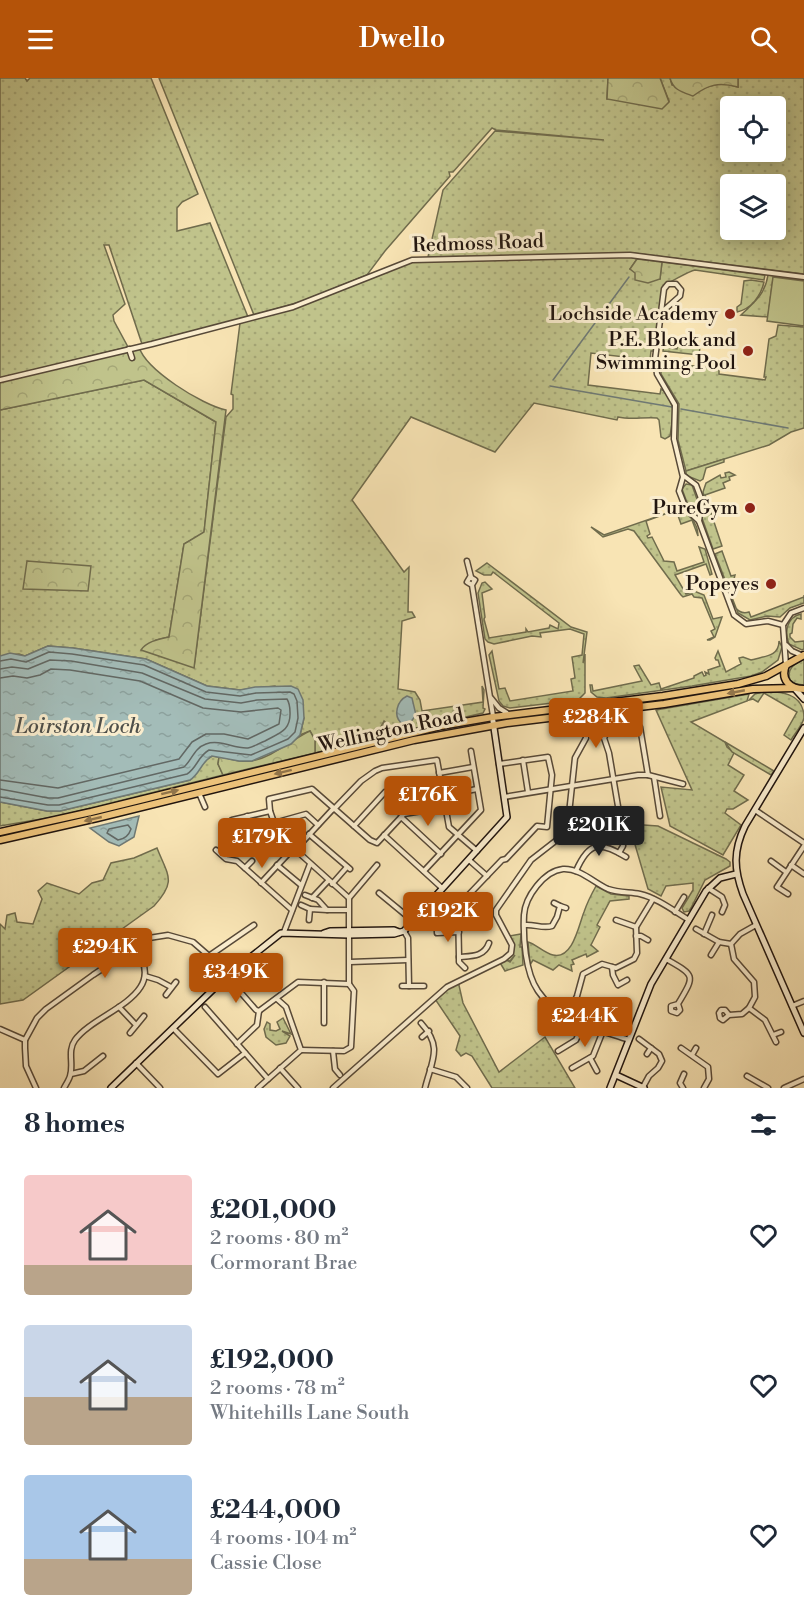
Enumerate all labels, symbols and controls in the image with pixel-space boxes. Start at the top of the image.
text: Dwello [359,22,445,56]
icon: menu [24,23,57,56]
icon: search [747,23,780,56]
map controls [720,96,786,240]
button: locate [720,96,786,162]
button: layers [720,174,786,240]
street label: Redmoss Road [412,229,545,259]
place label: Lochside Academy [549,302,718,327]
marker: Lochside Academy [723,307,737,321]
place label: P.E. Block and Swimming Pool [596,328,737,376]
marker: P.E. Block and Swimming Pool [741,344,755,358]
place label: PureGym [652,496,738,521]
marker: PureGym [743,501,757,515]
place label: Popeyes [686,572,759,597]
marker: Popeyes [764,577,778,591]
one-way arrow [726,688,745,697]
pin: £284K [554,698,638,749]
street label: Wellington Road [315,703,467,759]
text: £284K [563,705,629,730]
water label: Loirston Loch [14,714,141,740]
one-way arrow [273,768,292,778]
pin: £176K [386,776,470,827]
text: £176K [398,783,458,808]
one-way arrow [161,787,179,797]
pin: £201K [557,806,641,857]
text: £201K [567,813,631,838]
one-way arrow [84,815,103,825]
pin: £179K [220,818,304,869]
text: £179K [232,825,292,850]
pin: £192K [406,892,490,943]
text: £192K [417,899,479,924]
pin: £294K [63,928,147,979]
text: £294K [72,935,138,960]
pin: £349K [194,953,278,1004]
text: £349K [203,960,269,985]
pin: £244K [543,997,627,1048]
text: £244K [551,1004,619,1029]
text: 8 homes [24,1108,125,1140]
icon: filters [747,1108,780,1141]
text: £201,000 [210,1194,336,1226]
icon: home [72,1199,144,1271]
icon: heart [747,1219,780,1252]
text: 2 rooms · 80 m² [210,1226,348,1251]
text: Cormorant Brae [210,1251,357,1276]
text: £192,000 [210,1344,334,1376]
icon: home [72,1349,144,1421]
icon: heart [747,1369,780,1402]
text: 2 rooms · 78 m² [210,1376,345,1401]
text: Whitehills Lane South [210,1401,410,1426]
text: £244,000 [210,1494,341,1526]
icon: home [72,1499,144,1571]
icon: heart [747,1519,780,1552]
text: 4 rooms · 104 m² [210,1526,357,1551]
text: Cassie Close [210,1551,322,1576]

